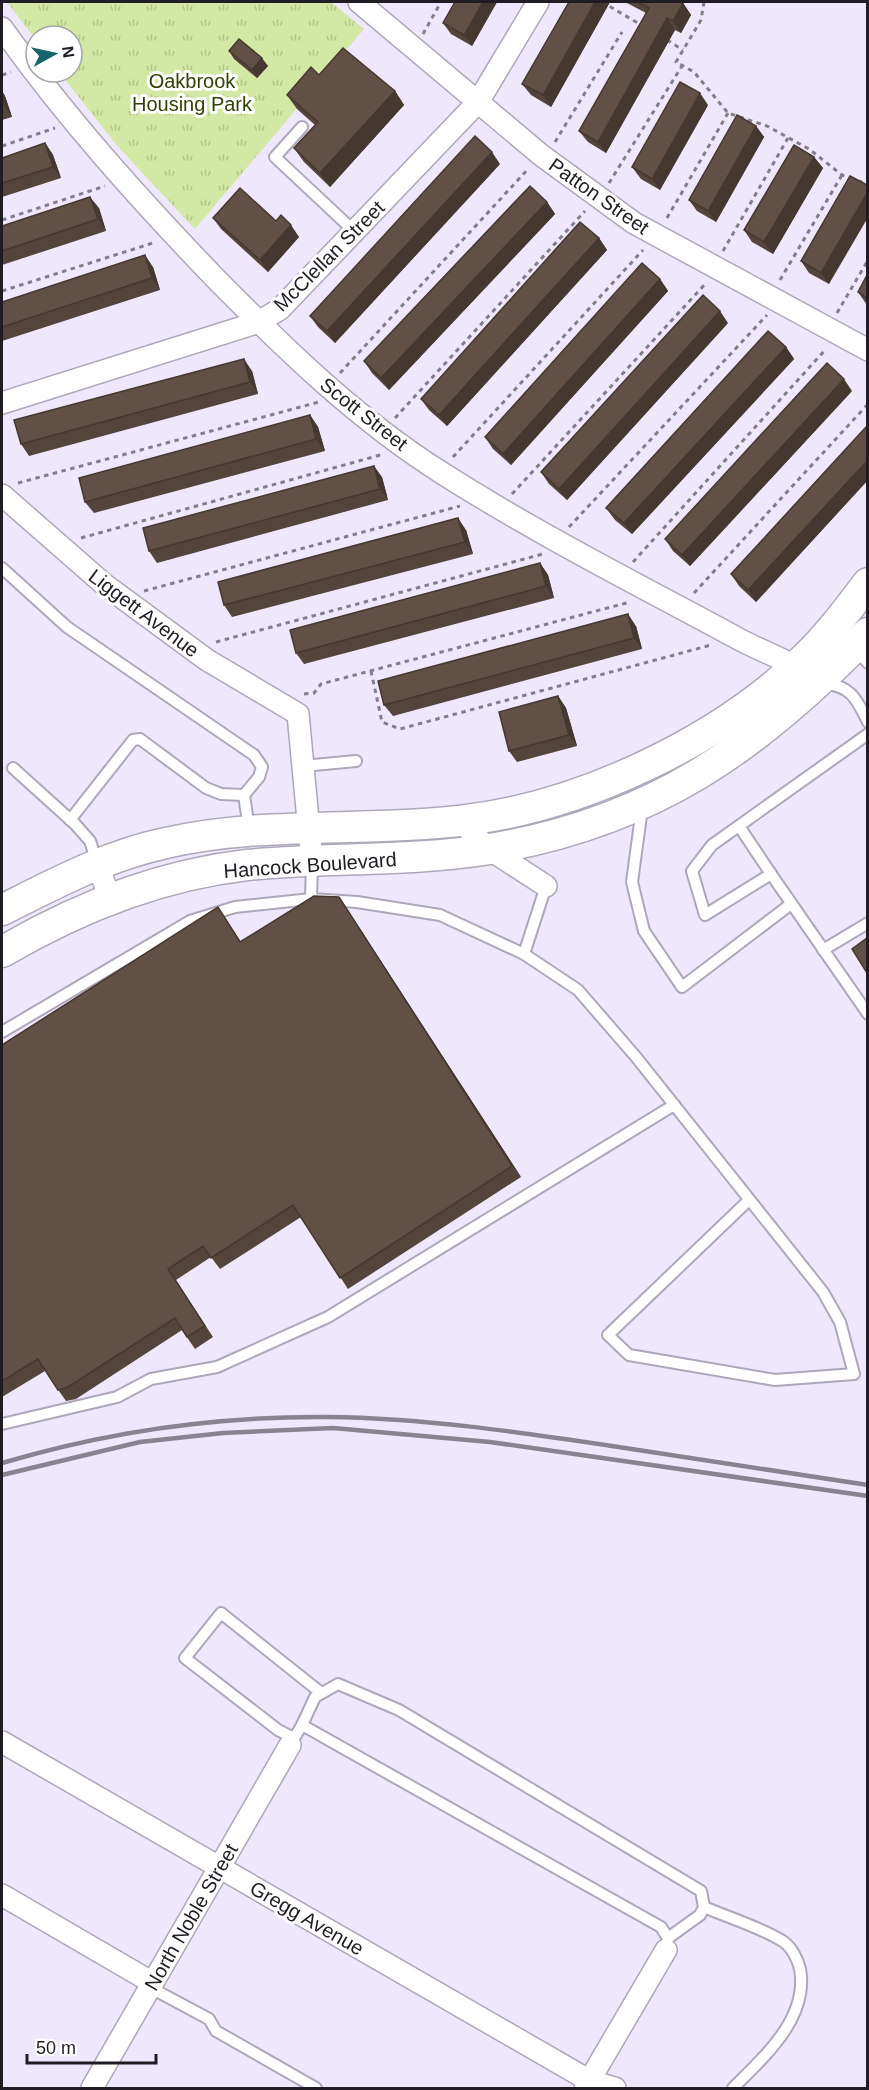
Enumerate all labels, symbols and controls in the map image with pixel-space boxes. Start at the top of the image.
north arrow [24,24,84,84]
text: N [59,45,78,59]
park label: Oakbrook Housing Park [132,70,253,115]
street label: Patton Street [545,154,653,239]
street label: McClellan Street [269,196,389,316]
street label: Scott Street [316,373,412,455]
street label: Liggett Avenue [85,564,203,662]
street label: Hancock Boulevard [223,848,397,882]
street label: North Noble Street [140,1839,242,1994]
street label: Gregg Avenue [246,1877,368,1959]
scale bar [27,2027,156,2065]
text: 50 m [36,2038,76,2058]

